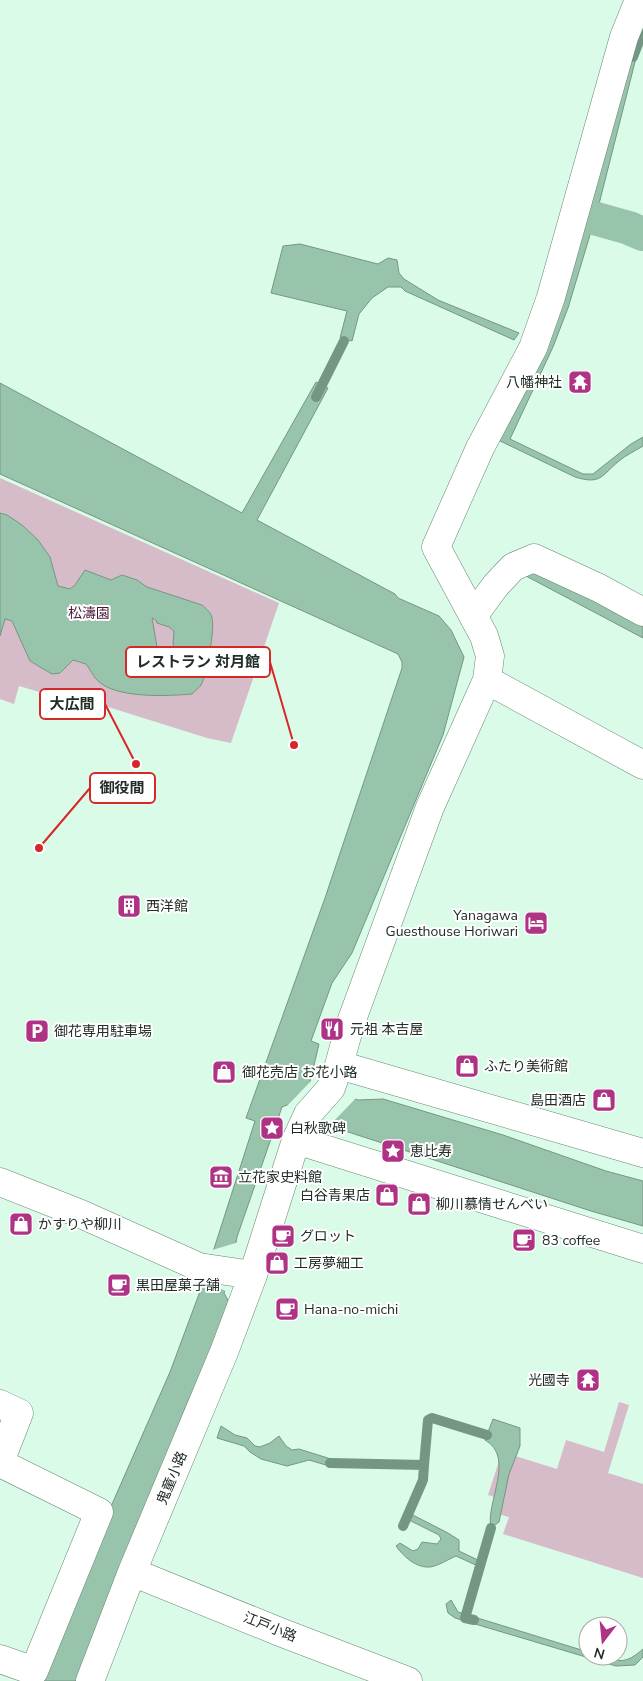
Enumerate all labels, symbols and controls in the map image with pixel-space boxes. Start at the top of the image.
temple icon: 八幡神社 [567,369,593,395]
place label: 八幡神社 [506,373,562,392]
park label: 松濤園 [68,604,110,623]
callout: レストラン 対月館 [126,647,270,677]
text: レストラン 対月館 [136,652,260,672]
callout: 大広間 [40,689,105,719]
text: 大広間 [49,694,95,714]
callout: 御役間 [90,773,155,803]
text: 御役間 [99,778,145,798]
building icon: 西洋館 [116,893,142,919]
place label: 西洋館 [146,897,188,916]
place label: Yanagawa Guesthouse Horiwari [386,906,518,941]
hotel icon: Yanagawa Guesthouse Horiwari [523,910,549,936]
restaurant icon: 元祖 本吉屋 [319,1016,345,1042]
parking icon: 御花専用駐車場 [24,1018,50,1044]
place label: 元祖 本吉屋 [350,1020,424,1039]
place label: 御花専用駐車場 [54,1022,152,1041]
shop icon: ふたり美術館 [454,1053,480,1079]
place label: ふたり美術館 [484,1057,568,1076]
shop icon: 御花売店 お花小路 [211,1059,237,1085]
place label: 御花売店 お花小路 [242,1063,358,1082]
shop icon: 島田酒店 [591,1087,617,1113]
place label: 島田酒店 [530,1091,586,1110]
place icon: 白秋歌碑 [259,1115,285,1141]
place label: 白秋歌碑 [290,1119,346,1138]
place icon: 恵比寿 [380,1138,406,1164]
place label: 恵比寿 [410,1142,452,1161]
museum icon: 立花家史料館 [208,1164,234,1190]
place label: 立花家史料館 [238,1168,322,1187]
shop icon: 白谷青果店 [374,1182,400,1208]
place label: 白谷青果店 [300,1186,370,1205]
shop icon: 柳川慕情せんべい [406,1191,432,1217]
place label: 柳川慕情せんべい [436,1195,548,1214]
shop icon: かすりや柳川 [8,1211,34,1237]
place label: かすりや柳川 [38,1215,122,1234]
cafe icon: グロット [270,1223,296,1249]
place label: グロット [300,1227,356,1246]
cafe icon: 83 coffee [511,1227,537,1253]
place label: 83 coffee [542,1231,600,1250]
shop icon: 工房夢細工 [264,1250,290,1276]
place label: 工房夢細工 [294,1254,364,1273]
cafe icon: 黒田屋菓子舗 [106,1272,132,1298]
place label: 黒田屋菓子舗 [136,1276,220,1295]
cafe icon: Hana-no-michi [274,1296,300,1322]
place label: Hana-no-michi [304,1300,398,1319]
temple icon: 光國寺 [575,1367,601,1393]
place label: 光國寺 [528,1371,570,1390]
street label: 鬼童小路 [152,1449,192,1507]
street label: 江戸小路 [240,1608,300,1646]
north arrow [578,1616,628,1666]
text: N [592,1642,607,1664]

